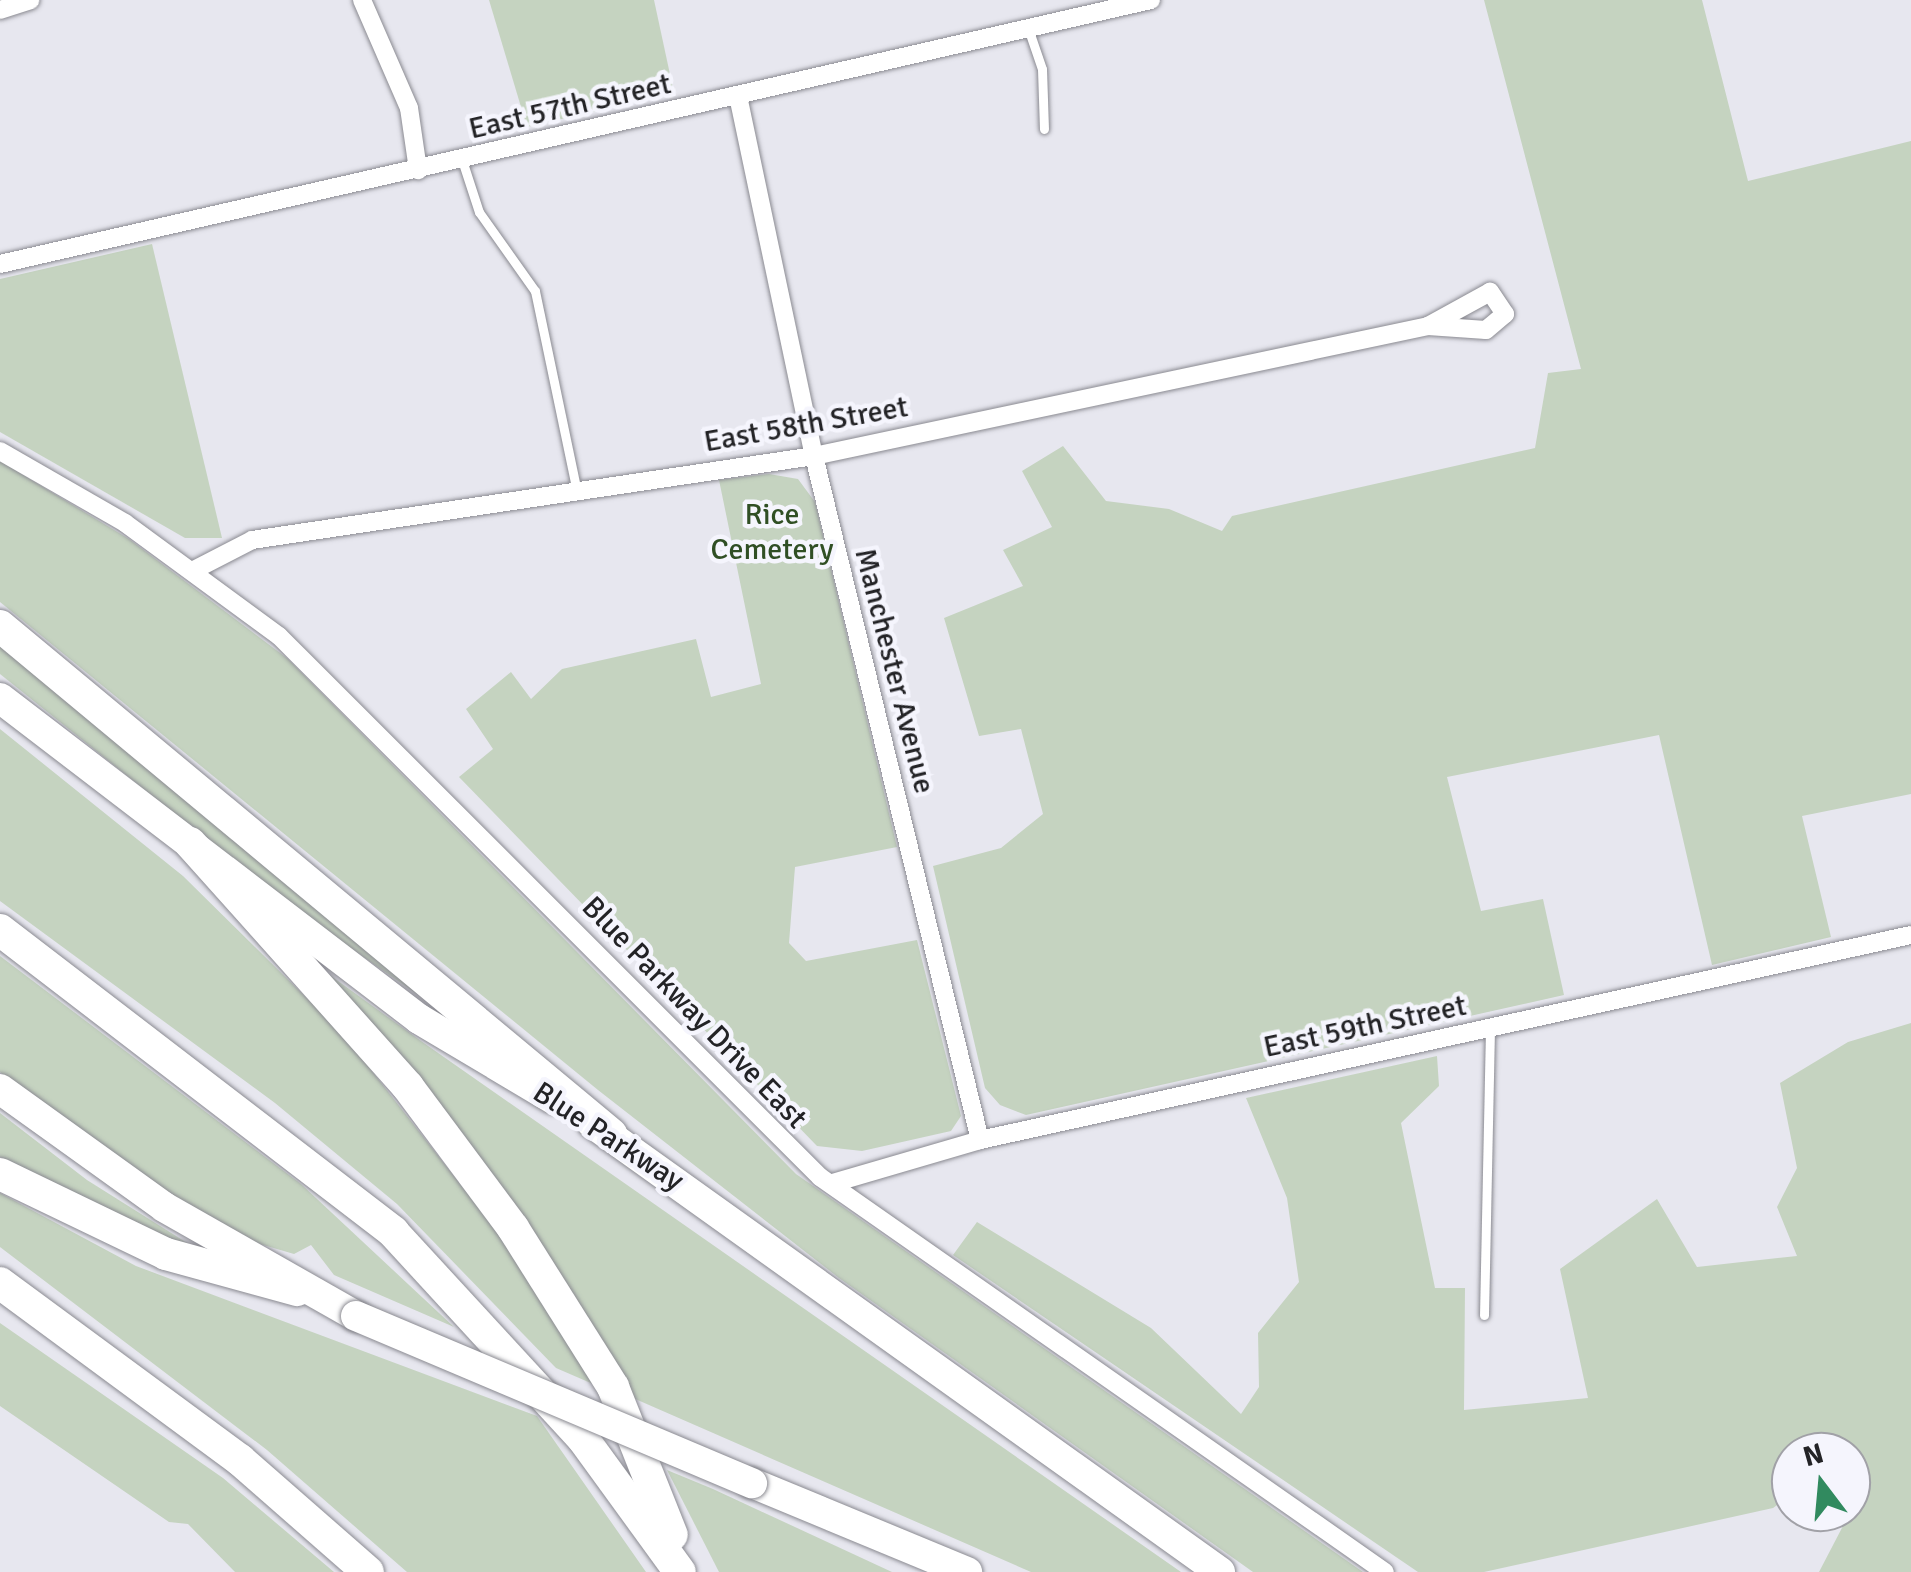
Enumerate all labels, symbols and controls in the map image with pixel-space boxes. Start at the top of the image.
street label: East 57th Street [465,66,675,148]
street label: East 58th Street [701,389,911,461]
park label: Rice Cemetery [711,497,833,568]
street label: Manchester Avenue [846,545,942,797]
street label: Blue Parkway Drive East [574,890,814,1136]
street label: East 59th Street [1260,988,1470,1066]
street label: Blue Parkway [526,1075,690,1199]
north arrow [1771,1432,1871,1532]
text: N [1799,1436,1827,1474]

